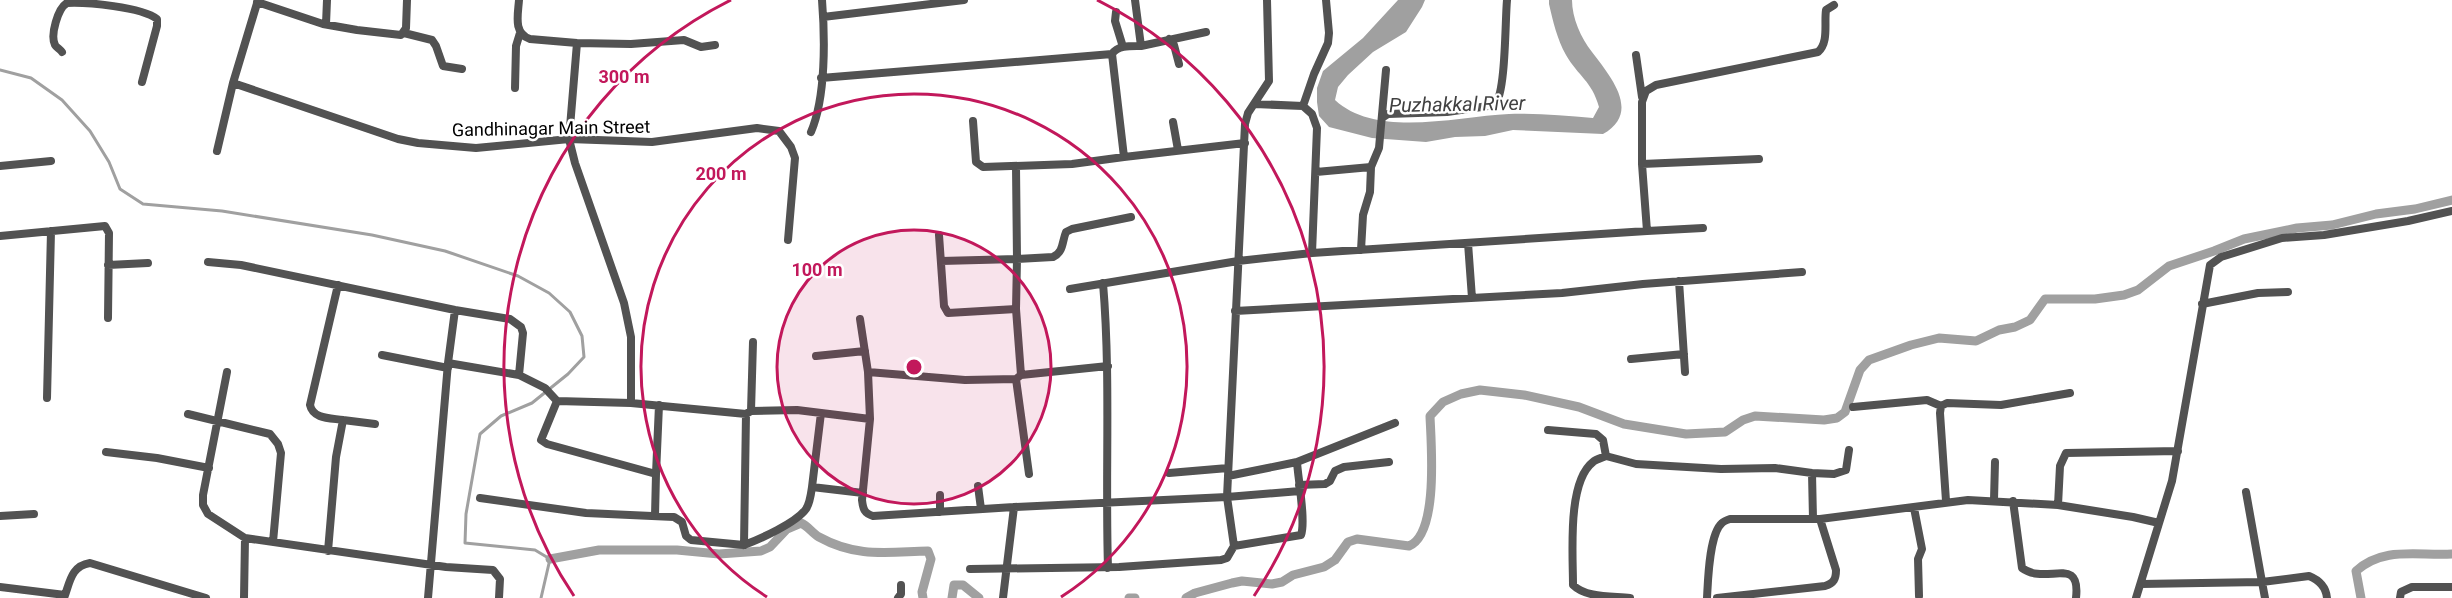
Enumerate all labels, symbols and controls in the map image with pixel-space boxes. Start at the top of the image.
text: 300 m [598,66,650,87]
water label: Puzhakkal River [1389,91,1527,117]
street label: Gandhinagar Main Street [452,116,650,140]
text: 200 m [695,163,747,184]
text: 100 m [791,259,843,280]
centre of rings [904,357,924,377]

